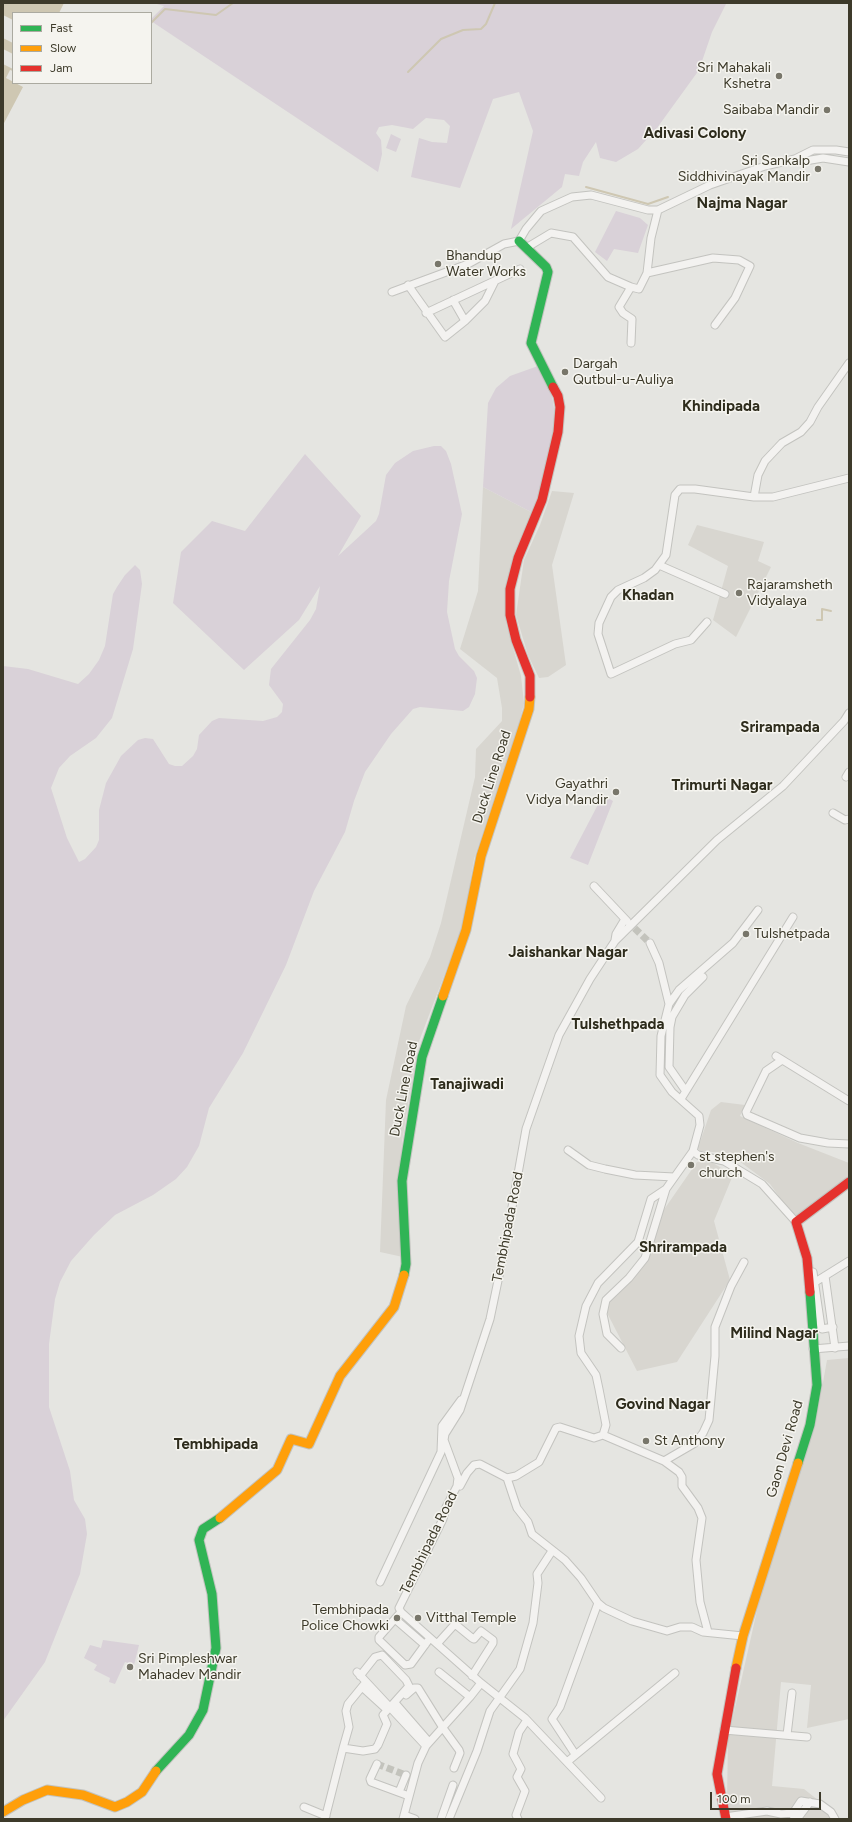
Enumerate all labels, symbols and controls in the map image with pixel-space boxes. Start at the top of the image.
legend [12,12,152,84]
text: Fast [50,21,73,35]
text: Slow [50,41,76,55]
place label: Sri Mahakali Kshetra [697,60,771,92]
text: Jam [50,61,73,75]
marker: Sri Mahakali Kshetra [774,71,784,81]
place label: Saibaba Mandir [723,102,819,118]
marker: Saibaba Mandir [822,105,832,115]
district label: Adivasi Colony [644,125,746,143]
place label: Sri Sankalp Siddhivinayak Mandir [678,153,810,186]
marker: Sri Sankalp Siddhivinayak Mandir [813,164,823,174]
district label: Najma Nagar [697,195,787,213]
place label: Bhandup Water Works [446,248,526,280]
marker: Bhandup Water Works [433,259,443,269]
place label: Dargah Qutbul-u-Auliya [573,356,674,388]
marker: Dargah Qutbul-u-Auliya [560,367,570,377]
district label: Khindipada [682,398,760,416]
place label: Rajaramsheth Vidyalaya [747,577,833,610]
district label: Khadan [622,587,674,605]
marker: Rajaramsheth Vidyalaya [734,588,744,598]
district label: Srirampada [740,719,820,737]
street label: Duck Line Road [469,728,515,826]
place label: Gayathri Vidya Mandir [526,776,608,808]
district label: Trimurti Nagar [672,777,772,795]
marker: Gayathri Vidya Mandir [611,787,621,797]
place label: Tulshetpada [754,926,830,942]
marker: Tulshetpada [741,929,751,939]
district label: Jaishankar Nagar [508,944,628,962]
district label: Tulshethpada [572,1016,664,1034]
street label: Duck Line Road [387,1040,421,1138]
district label: Tanajiwadi [430,1076,504,1094]
place label: st stephen's church [699,1149,775,1182]
marker: st stephen's church [686,1160,696,1170]
street label: Tembhipada Road [489,1170,527,1284]
district label: Shrirampada [639,1239,727,1257]
district label: Milind Nagar [730,1325,818,1343]
district label: Govind Nagar [615,1396,711,1414]
street label: Gaon Devi Road [763,1398,807,1500]
place label: St Anthony [654,1433,725,1449]
district label: Tembhipada [174,1436,258,1454]
marker: St Anthony [641,1436,651,1446]
street label: Tembhipada Road [397,1489,461,1597]
place label: Tembhipada Police Chowki [301,1602,389,1634]
place label: Vitthal Temple [426,1610,516,1626]
marker: Tembhipada Police Chowki [392,1613,402,1623]
marker: Vitthal Temple [413,1613,423,1623]
place label: Sri Pimpleshwar Mahadev Mandir [138,1651,241,1684]
marker: Sri Pimpleshwar Mahadev Mandir [125,1662,135,1672]
scale bar [712,1784,823,1810]
text: 100 m [717,1792,751,1806]

